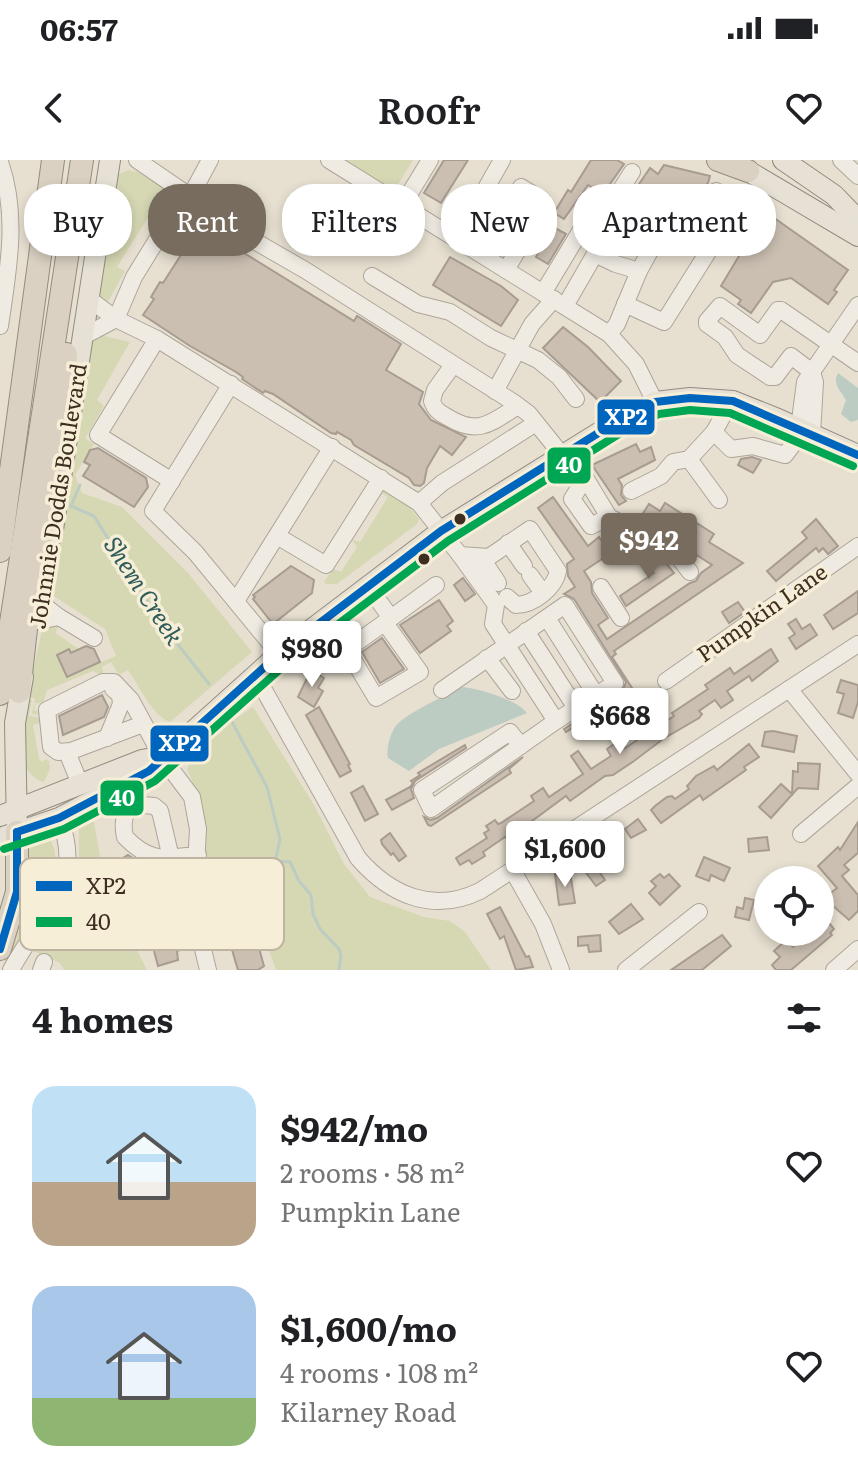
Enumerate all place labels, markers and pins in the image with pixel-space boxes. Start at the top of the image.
unlabelled marker [452,511,468,527]
pin: $942 [602,513,696,581]
unlabelled marker [416,551,432,567]
pin: $980 [265,621,359,689]
pin: $668 [573,688,667,756]
pin: $1,600 [500,821,630,889]

